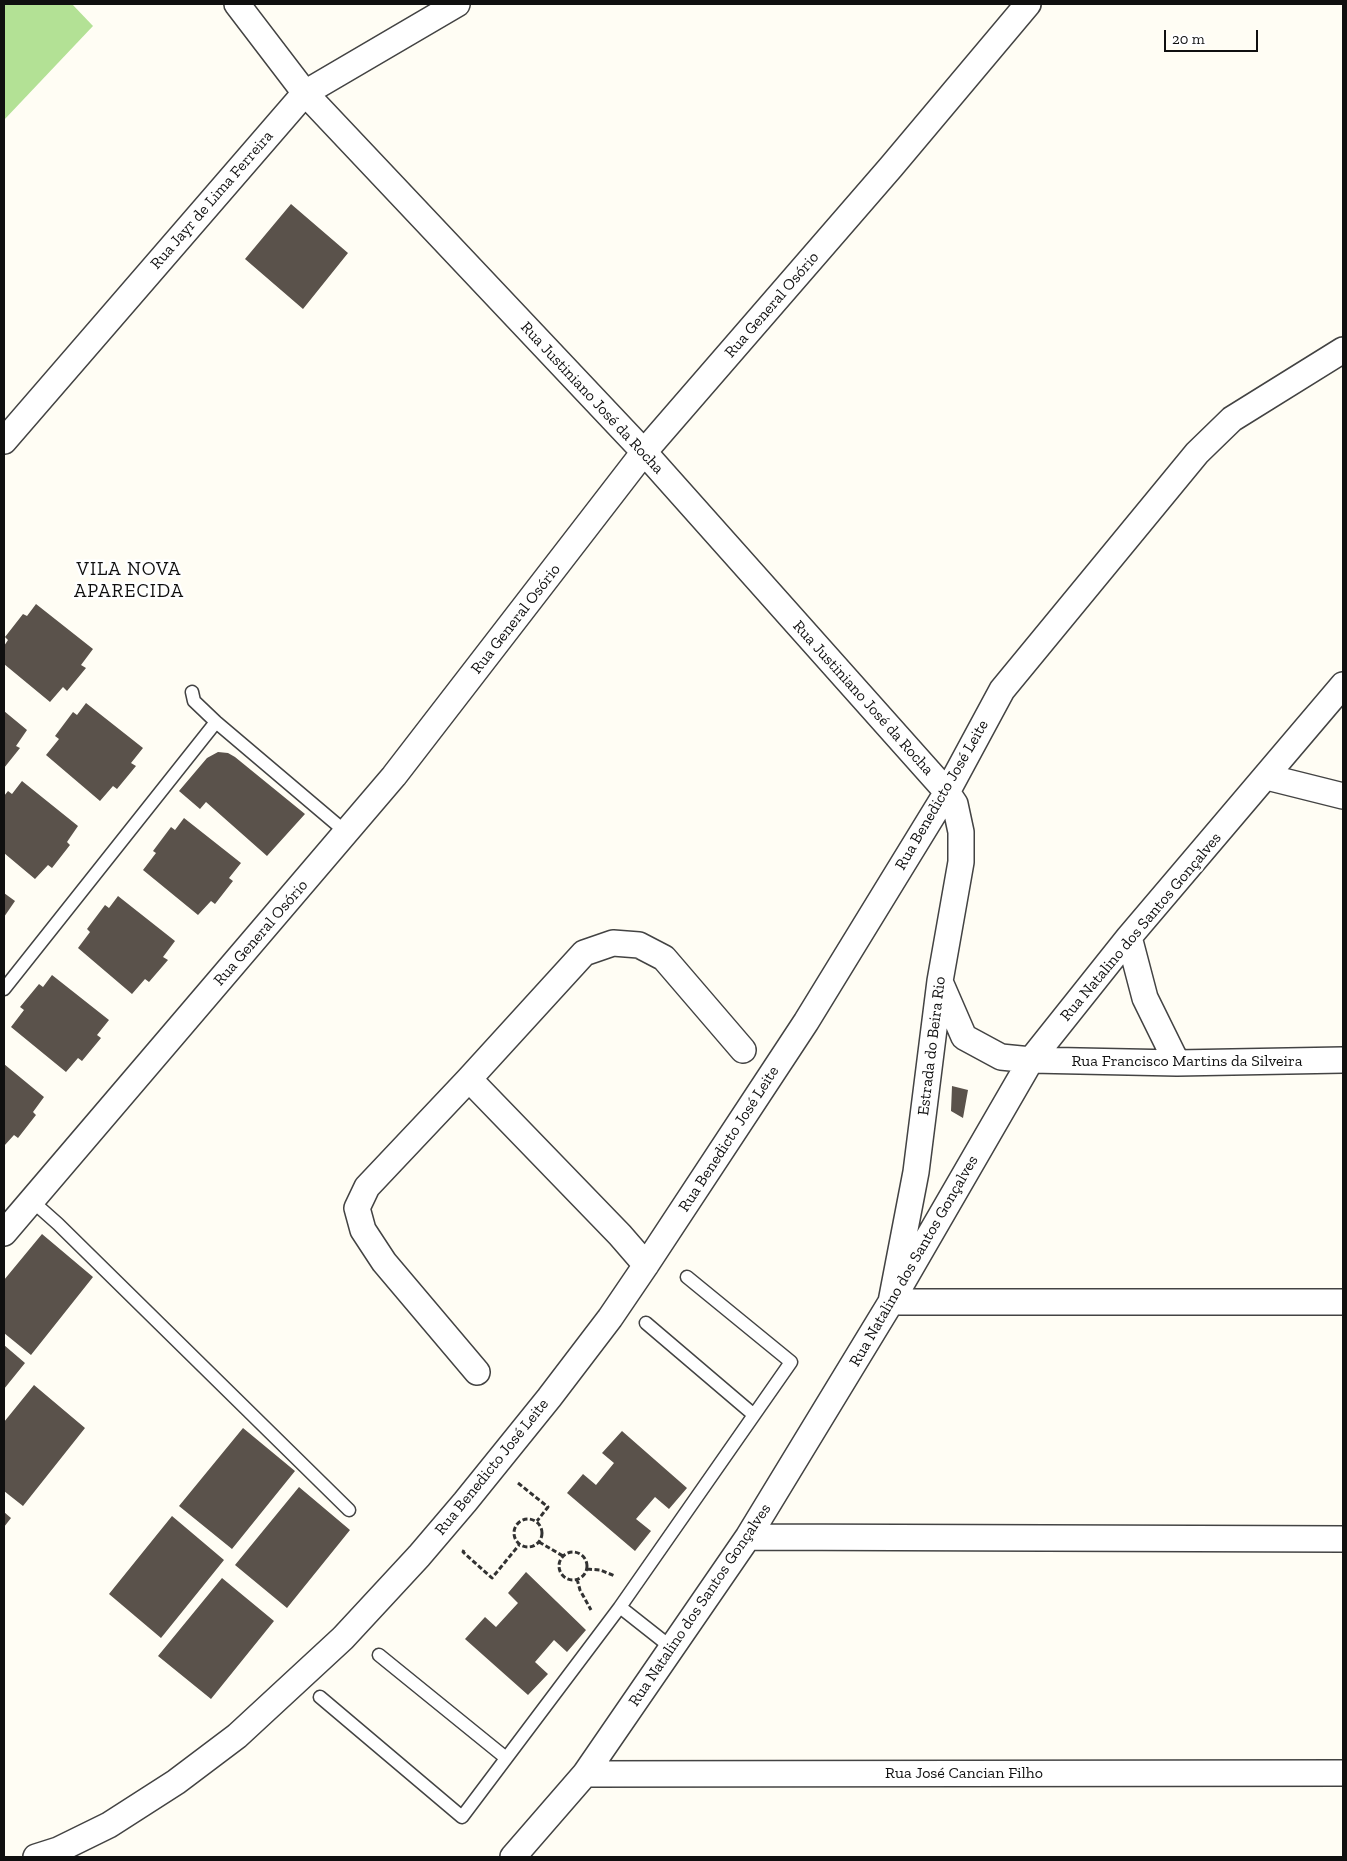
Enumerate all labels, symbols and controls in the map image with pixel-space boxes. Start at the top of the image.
scale bar [1167,20,1261,52]
text: 20 m [1172,30,1205,48]
street label: Rua Jayr de Lima Ferreira [147,127,277,273]
street label: Rua General Osório [721,248,823,362]
street label: Rua Justiniano José da Rocha [516,318,668,478]
district label: VILA NOVA APARECIDA [73,559,185,603]
street label: Rua General Osório [467,560,565,678]
street label: Rua Justiniano José da Rocha [789,617,937,779]
street label: Rua Benedicto José Leite [891,717,993,873]
street label: Rua Natalino dos Santos Gonçalves [1056,829,1226,1025]
street label: Rua General Osório [210,876,312,990]
street label: Estrada do Beira Rio [914,975,950,1117]
street label: Rua Francisco Martins da Silveira [1071,1051,1303,1071]
street label: Rua Benedicto José Leite [675,1063,783,1215]
street label: Rua Natalino dos Santos Gonçalves [846,1152,982,1370]
street label: Rua Benedicto José Leite [431,1395,553,1539]
street label: Rua Natalino dos Santos Gonçalves [625,1500,775,1710]
street label: Rua José Cancian Filho [885,1763,1043,1783]

